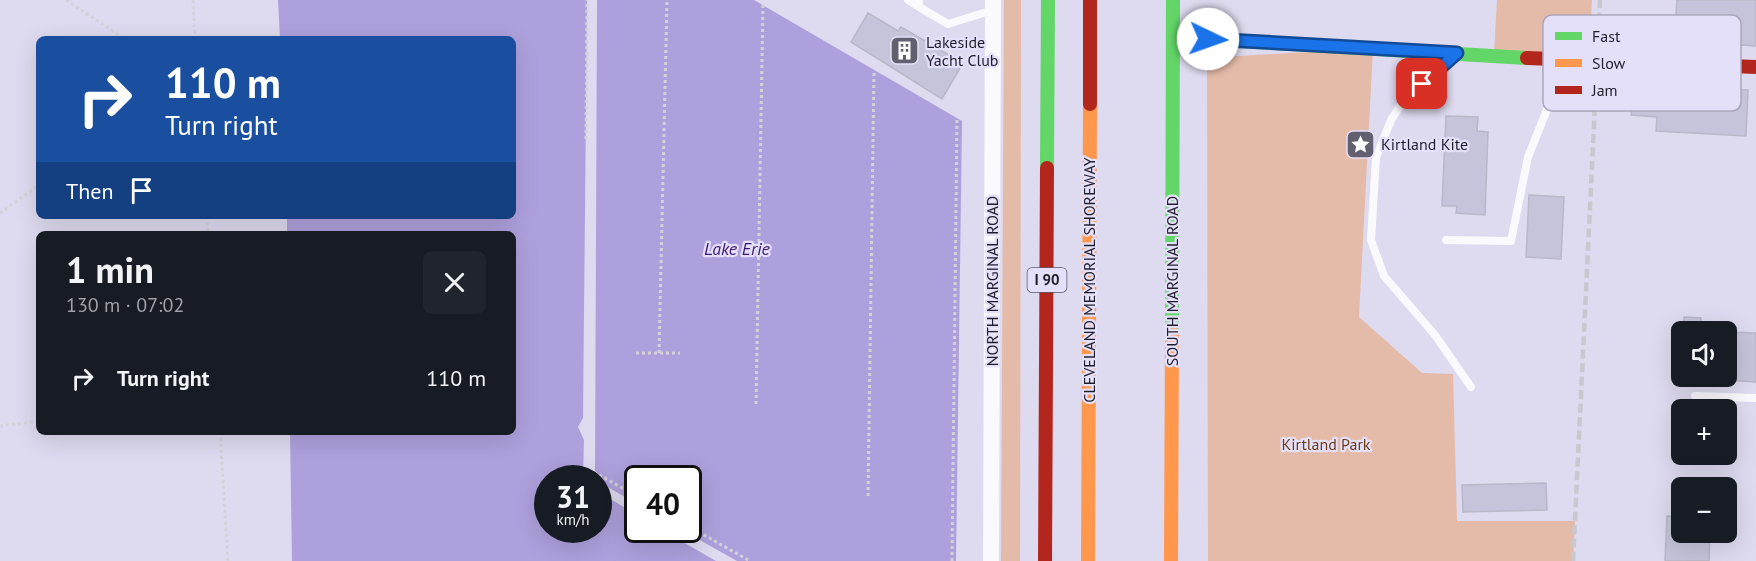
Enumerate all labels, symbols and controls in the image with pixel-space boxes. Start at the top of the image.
position arrow [1176,7,1240,71]
legend [1543,15,1741,111]
text: Fast [1592,26,1621,46]
place label: Lakeside Yacht Club [926,32,998,70]
building icon: Lakeside Yacht Club [889,35,921,67]
text: Slow [1592,53,1626,73]
text: 110 m [165,55,281,110]
pin [1396,58,1447,109]
icon: right [66,60,144,138]
icon: arrive [1405,67,1438,100]
text: Jam [1591,80,1618,100]
text: Turn right [165,108,278,142]
place icon: Kirtland Kite [1344,128,1376,160]
place label: Kirtland Kite [1381,134,1468,154]
street label: CLEVELAND MEMORIAL SHOREWAY [1079,157,1099,403]
icon: arrive [125,174,158,207]
text: Then [66,177,113,205]
street label: NORTH MARGINAL ROAD [982,196,1002,366]
street label: SOUTH MARGINAL ROAD [1162,196,1182,366]
water label: Lake Erie [704,237,771,260]
text: 1 min [66,246,154,293]
button: close [423,251,486,314]
road number: I 90 [1028,268,1066,292]
text: 130 m · 07:02 [66,292,184,318]
map controls [1671,321,1737,543]
button: sound [1671,321,1737,387]
icon: right [66,362,99,395]
text: Turn right [117,364,209,392]
text: 110 m [426,364,486,392]
button: + [1671,399,1737,465]
park label: Kirtland Park [1281,434,1371,454]
speed limit sign: 40 [624,465,702,543]
text: 31 [556,477,590,516]
button: − [1671,477,1737,543]
text: km/h [557,510,589,529]

